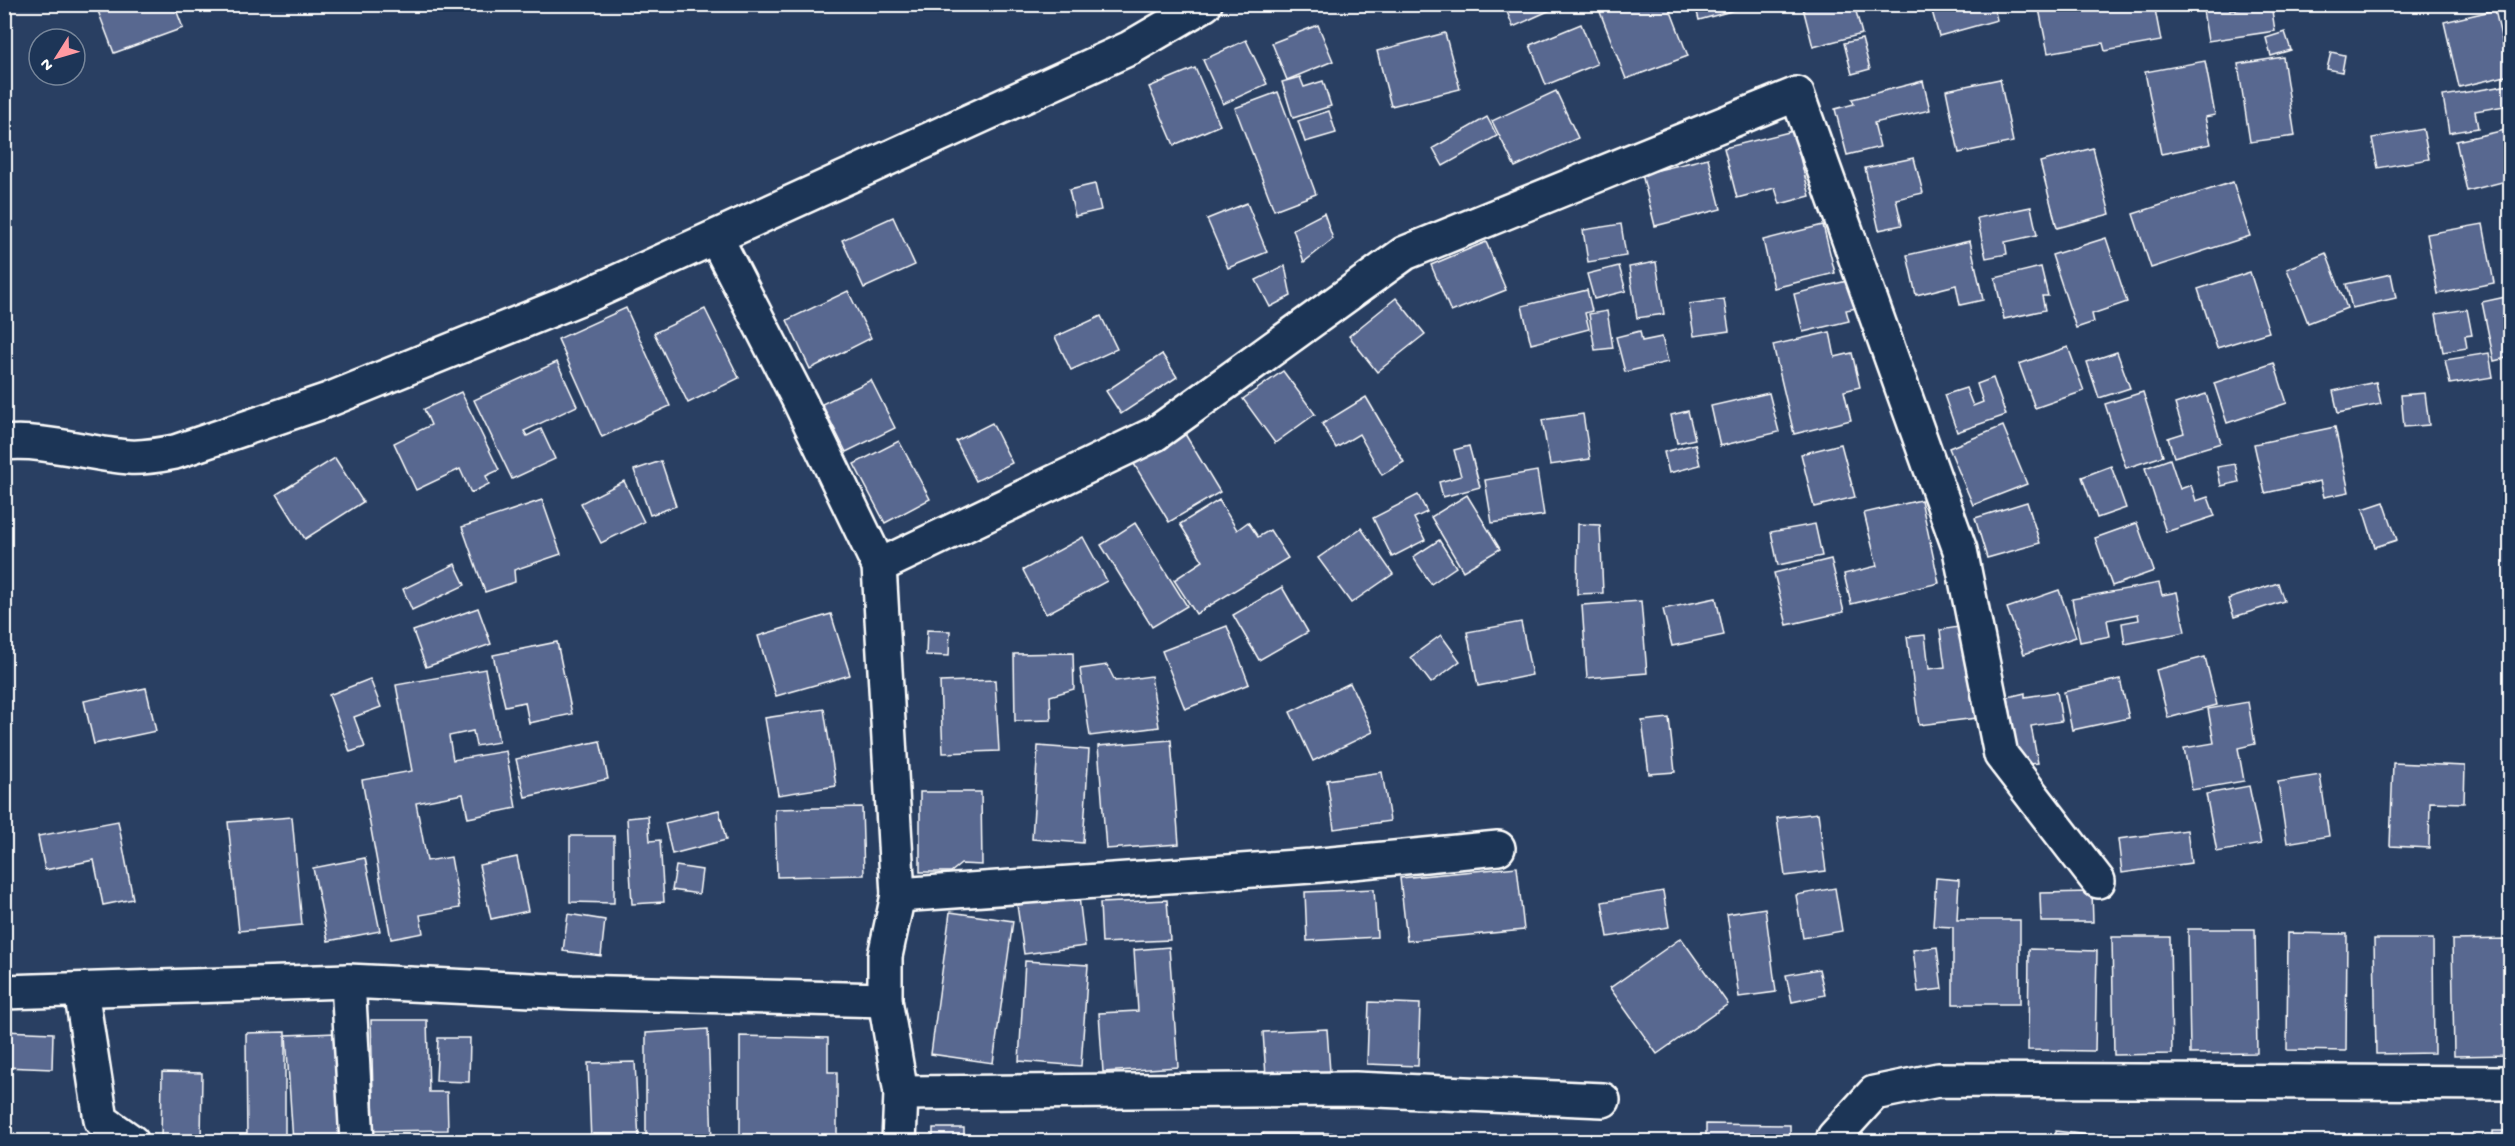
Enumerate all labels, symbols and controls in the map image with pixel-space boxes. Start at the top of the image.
north arrow [27,27,87,87]
text: N [37,54,59,74]

